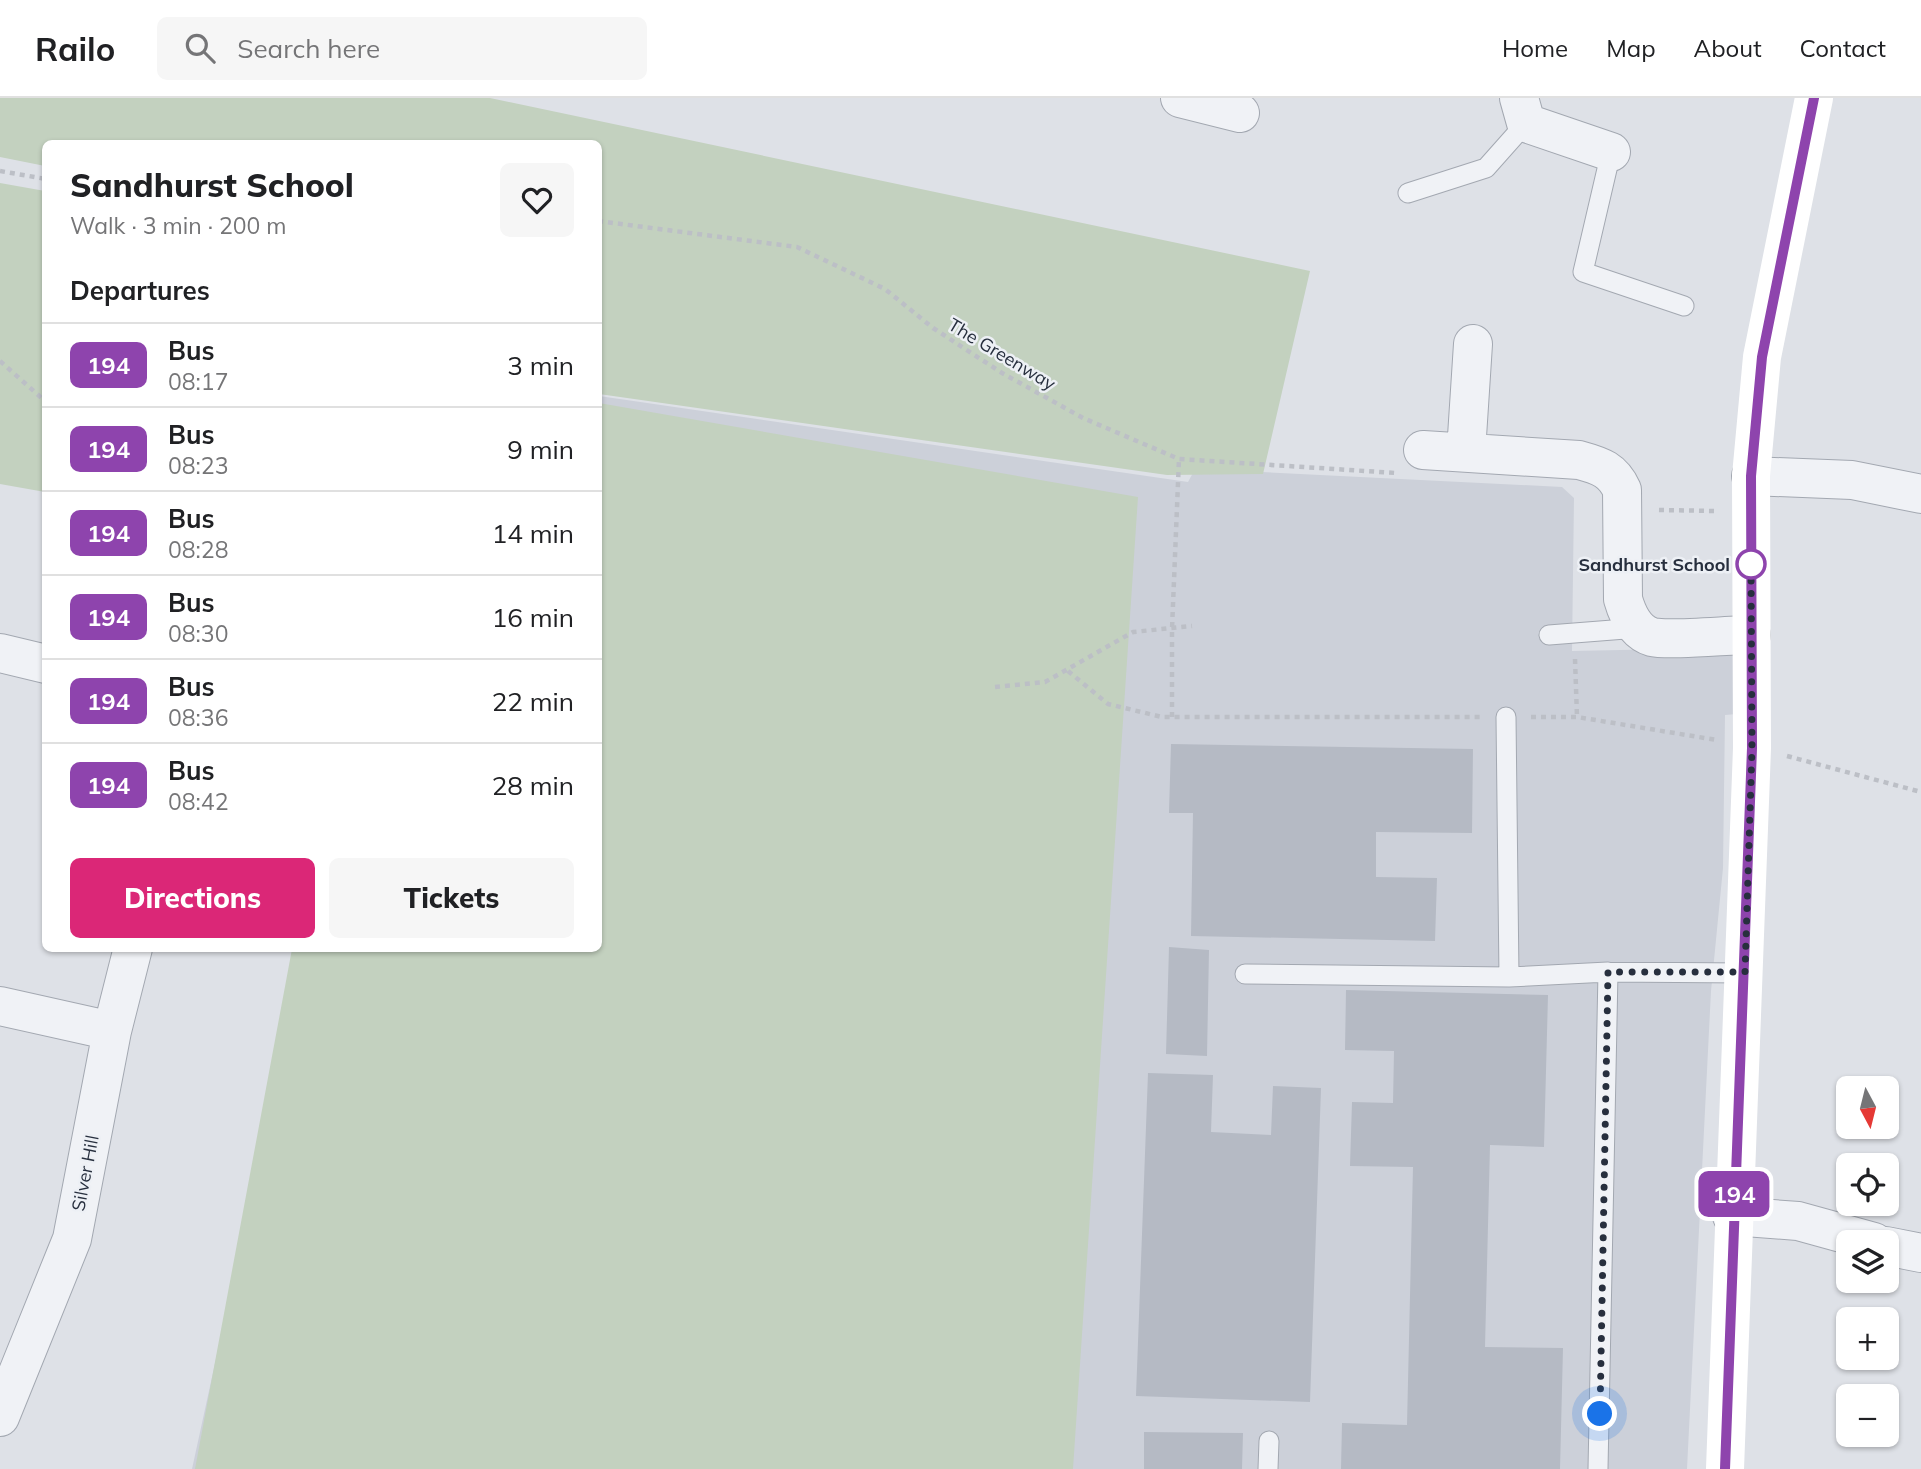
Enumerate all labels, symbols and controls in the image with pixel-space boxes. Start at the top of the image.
search box [157,17,647,80]
text: Railo [35,28,115,69]
icon: search [181,29,219,67]
text: Search here [237,32,380,65]
text: Home [1502,33,1568,63]
text: Map [1606,33,1656,63]
text: About [1694,33,1762,63]
text: Contact [1800,33,1886,63]
button: heart [500,163,574,237]
text: Sandhurst School [70,164,354,205]
text: Walk · 3 min · 200 m [70,211,287,240]
text: Departures [70,274,210,307]
street label: The Greenway [944,313,1060,395]
text: Bus [168,334,214,367]
text: 3 min [507,349,574,382]
text: 194 [87,350,130,380]
text: 08:17 [168,367,228,396]
text: Bus [168,418,214,451]
text: 9 min [507,433,574,466]
text: 194 [87,434,130,464]
text: 08:23 [168,451,228,480]
text: Bus [168,502,214,535]
text: 14 min [492,517,574,550]
text: 194 [87,518,130,548]
text: 08:28 [168,535,228,564]
marker: Sandhurst School [1736,549,1766,579]
place label: Sandhurst School [1578,553,1730,576]
text: Bus [168,586,214,619]
text: 16 min [492,601,574,634]
text: 194 [87,602,130,632]
text: 08:30 [168,619,228,648]
text: Bus [168,670,214,703]
text: 22 min [492,685,574,718]
text: 194 [87,686,130,716]
text: 08:36 [168,703,228,732]
text: Bus [168,754,214,787]
text: 28 min [492,769,574,802]
text: 194 [87,770,130,800]
text: 08:42 [168,787,228,816]
button: Directions [70,858,315,938]
button: Tickets [329,858,574,938]
north arrow [1836,1076,1899,1139]
map controls [1836,1076,1899,1447]
street label: Silver Hill [66,1133,104,1213]
button: locate [1836,1153,1899,1216]
line badge: 194 [1694,1171,1774,1217]
text: 194 [1712,1179,1756,1209]
button: layers [1836,1230,1899,1293]
button: + [1836,1307,1899,1370]
button: − [1836,1384,1899,1447]
your location [1582,1396,1617,1431]

